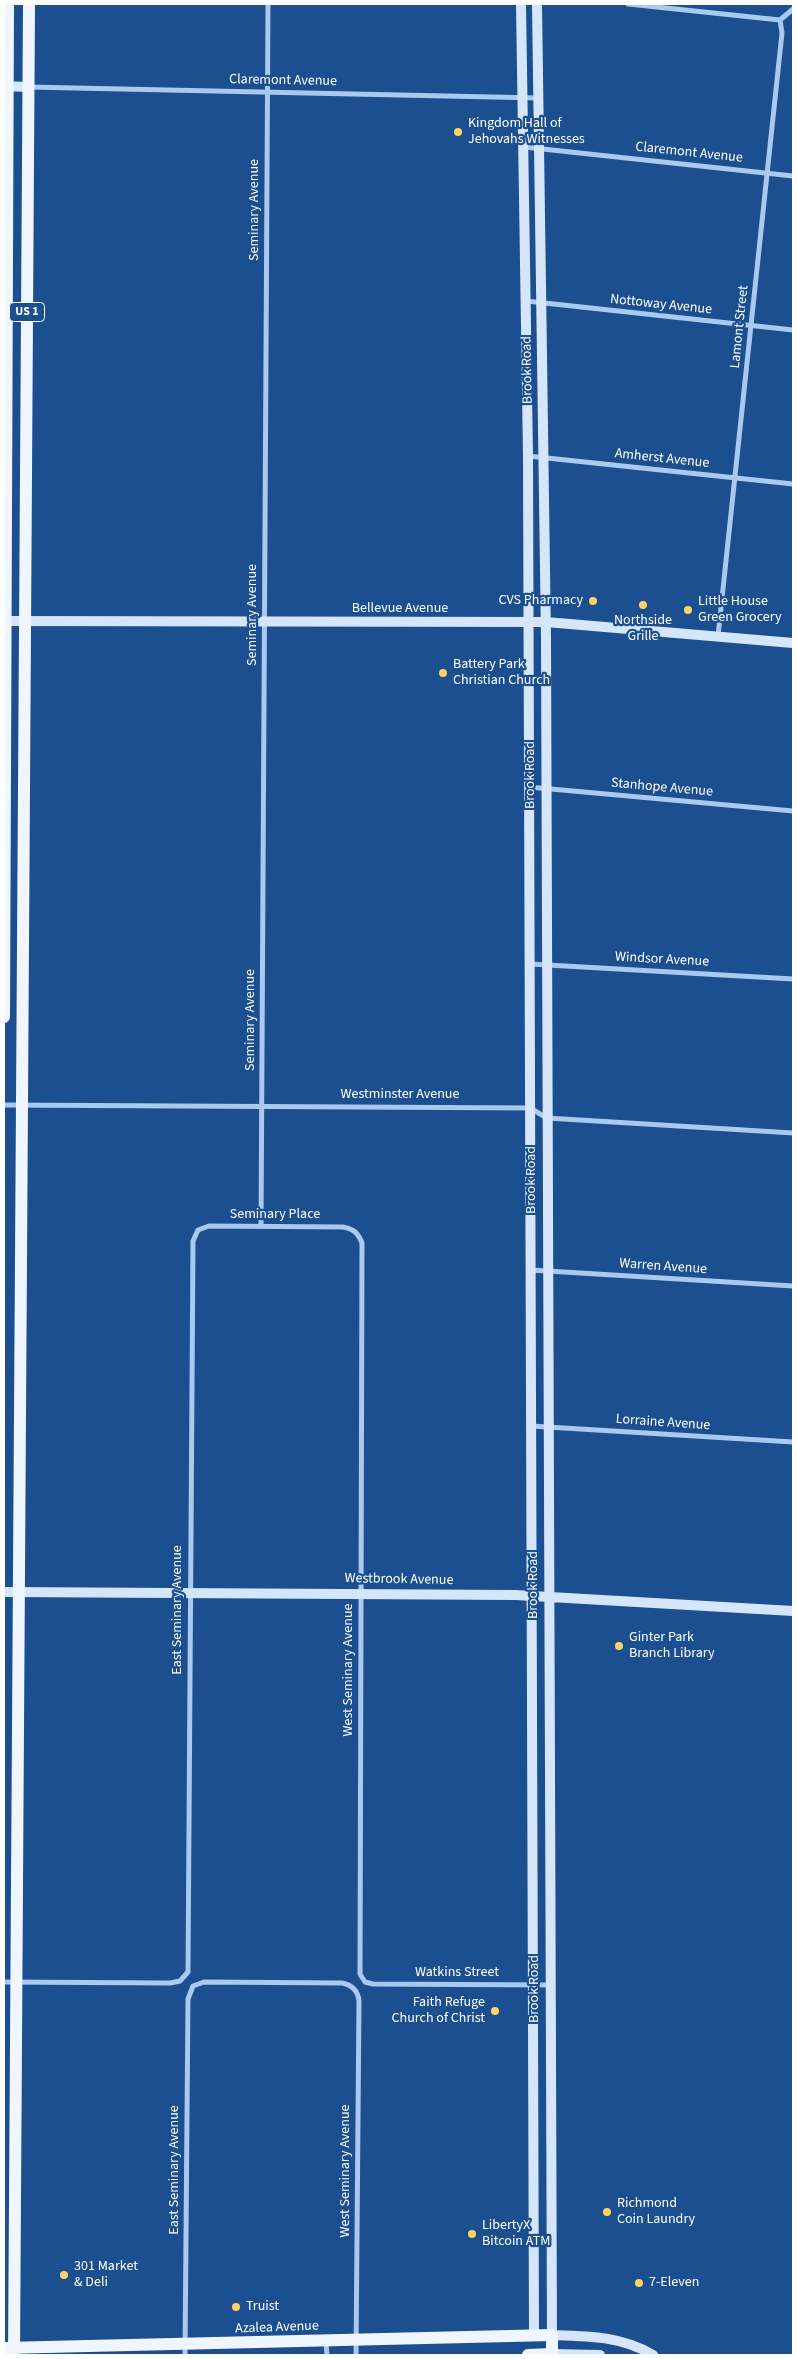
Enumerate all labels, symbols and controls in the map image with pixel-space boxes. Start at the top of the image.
street label: Claremont Avenue [229,72,337,90]
place label: Kingdom Hall of Jehovahs Witnesses [468,116,585,148]
marker: Kingdom Hall of Jehovahs Witnesses [452,126,464,138]
street label: Claremont Avenue [635,139,743,167]
street label: Seminary Avenue [247,159,263,261]
street label: Lamont Street [727,285,753,369]
street label: Nottoway Avenue [609,291,713,319]
road number: US 1 [10,302,44,322]
street label: Brook Road [519,336,537,404]
street label: Amherst Avenue [614,446,710,472]
street label: Seminary Avenue [245,564,261,666]
place label: CVS Pharmacy [499,593,583,609]
place label: Little House Green Grocery [698,594,781,626]
marker: CVS Pharmacy [587,595,599,607]
marker: Northside Grille [637,599,649,611]
street label: Bellevue Avenue [352,601,448,617]
marker: Little House Green Grocery [682,604,694,616]
place label: Northside Grille [614,613,672,646]
place label: Battery Park Christian Church [453,657,550,690]
marker: Battery Park Christian Church [437,667,449,679]
street label: Brook Road [523,741,539,809]
street label: Stanhope Avenue [610,775,714,801]
street label: Windsor Avenue [615,949,709,971]
street label: Seminary Avenue [243,969,259,1071]
street label: Westminster Avenue [341,1087,459,1103]
street label: Brook Road [524,1146,540,1214]
street label: Seminary Place [230,1207,320,1223]
street label: Warren Avenue [619,1256,707,1278]
street label: Lorraine Avenue [615,1411,711,1435]
street label: East Seminary Avenue [170,1545,186,1675]
street label: Brook Road [526,1551,542,1619]
street label: Westbrook Avenue [344,1571,454,1589]
street label: West Seminary Avenue [341,1604,357,1736]
place label: Ginter Park Branch Library [629,1630,715,1662]
marker: Ginter Park Branch Library [613,1640,625,1652]
street label: Brook Road [527,1955,543,2023]
street label: Watkins Street [415,1965,499,1981]
place label: Faith Refuge Church of Christ [392,1995,485,2028]
marker: Faith Refuge Church of Christ [489,2005,501,2017]
street label: East Seminary Avenue [167,2105,183,2235]
street label: West Seminary Avenue [338,2105,354,2237]
place label: Richmond Coin Laundry [617,2196,695,2228]
marker: Richmond Coin Laundry [601,2206,613,2218]
place label: LibertyX Bitcoin ATM [482,2218,550,2250]
marker: LibertyX Bitcoin ATM [466,2228,478,2240]
place label: 301 Market & Deli [74,2259,138,2292]
marker: 301 Market & Deli [58,2269,70,2281]
place label: 7-Eleven [649,2275,699,2291]
marker: 7-Eleven [633,2277,645,2289]
place label: Truist [246,2299,279,2315]
marker: Truist [230,2301,242,2313]
street label: Azalea Avenue [235,2318,319,2338]

